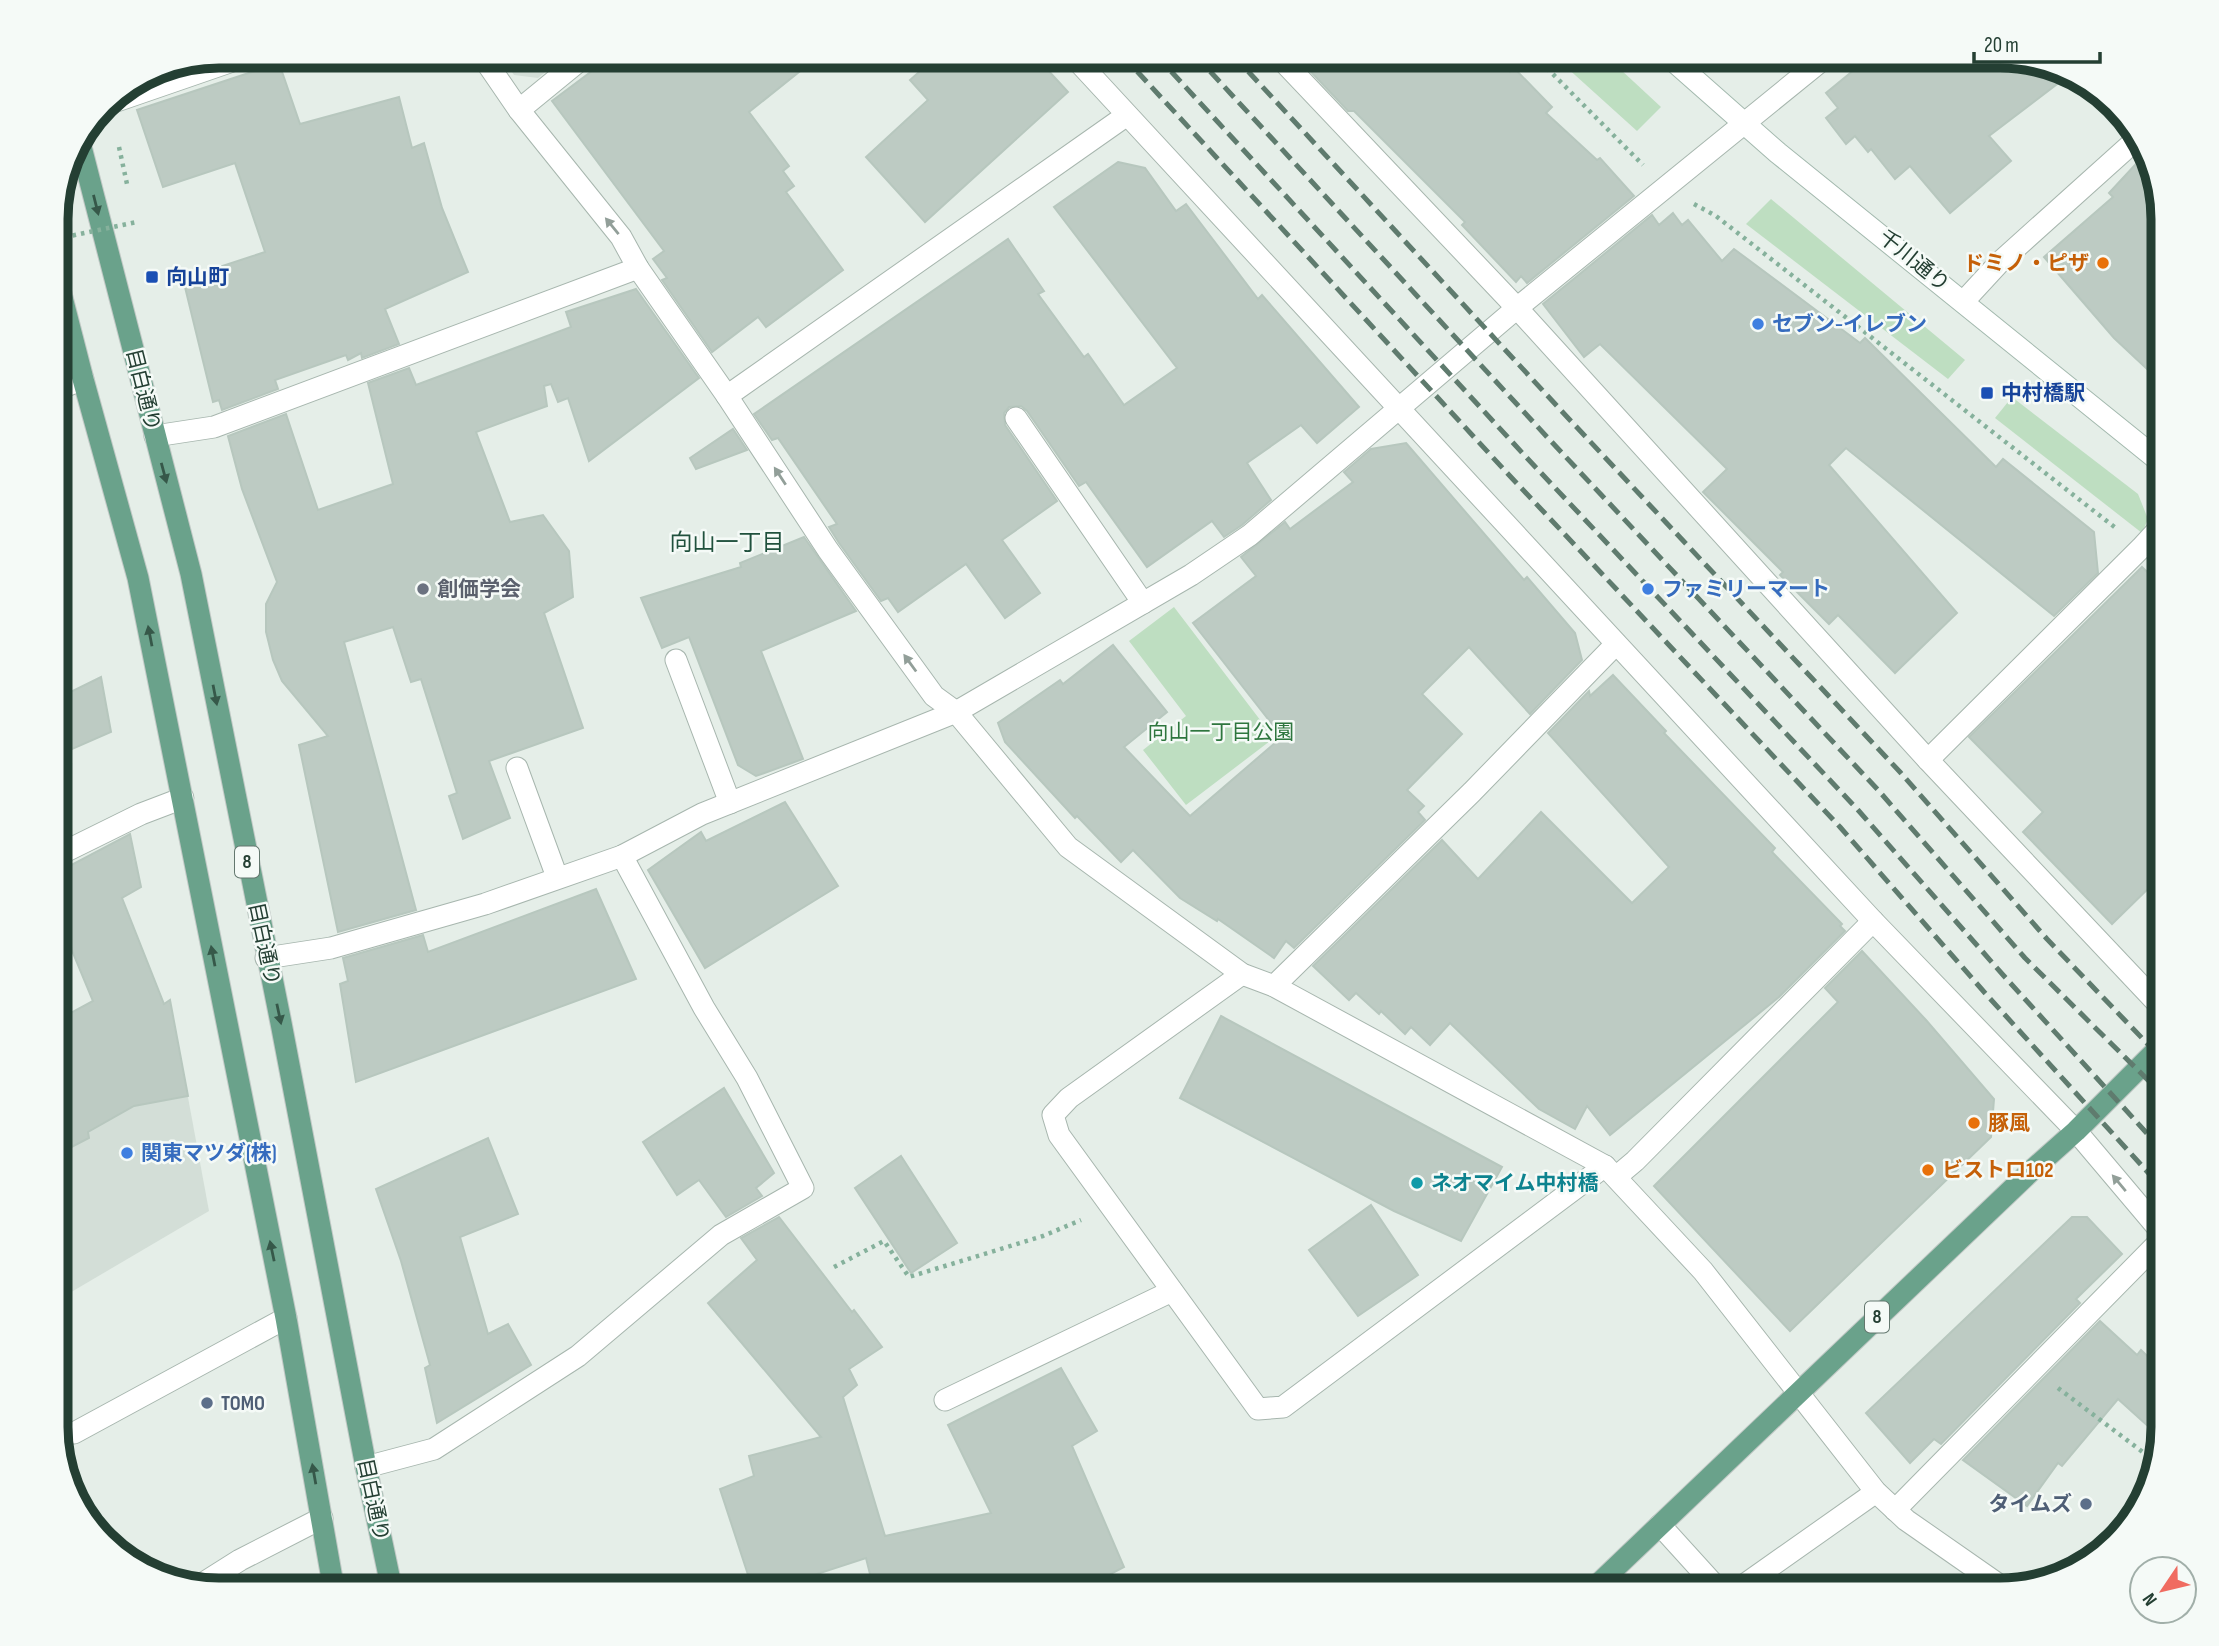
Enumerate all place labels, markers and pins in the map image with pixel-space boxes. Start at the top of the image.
place label: ドミノ・ピザ [1963,251,2089,276]
marker: ドミノ・ピザ [2095,255,2111,271]
place label: 向山町 [166,265,229,290]
marker: 向山町 [144,269,160,285]
place label: セブン-イレブン [1772,312,1927,337]
marker: セブン-イレブン [1750,316,1766,332]
place label: 中村橋駅 [2001,381,2085,406]
marker: 中村橋駅 [1979,385,1995,401]
place label: 創価学会 [437,577,521,602]
place label: ファミリーマート [1662,577,1830,602]
marker: 創価学会 [415,581,431,597]
marker: ファミリーマート [1640,581,1656,597]
place label: 豚風 [1988,1111,2030,1136]
marker: 豚風 [1966,1115,1982,1131]
place label: 関東マツダ(株) [141,1141,277,1166]
marker: 関東マツダ(株) [119,1145,135,1161]
place label: ビストロ102 [1942,1158,2053,1183]
marker: ビストロ102 [1920,1162,1936,1178]
place label: ネオマイム中村橋 [1431,1171,1599,1196]
marker: ネオマイム中村橋 [1409,1175,1425,1191]
place label: TOMO [221,1391,265,1416]
marker: TOMO [199,1395,215,1411]
place label: タイムズ [1988,1492,2072,1517]
marker: タイムズ [2078,1496,2094,1512]

